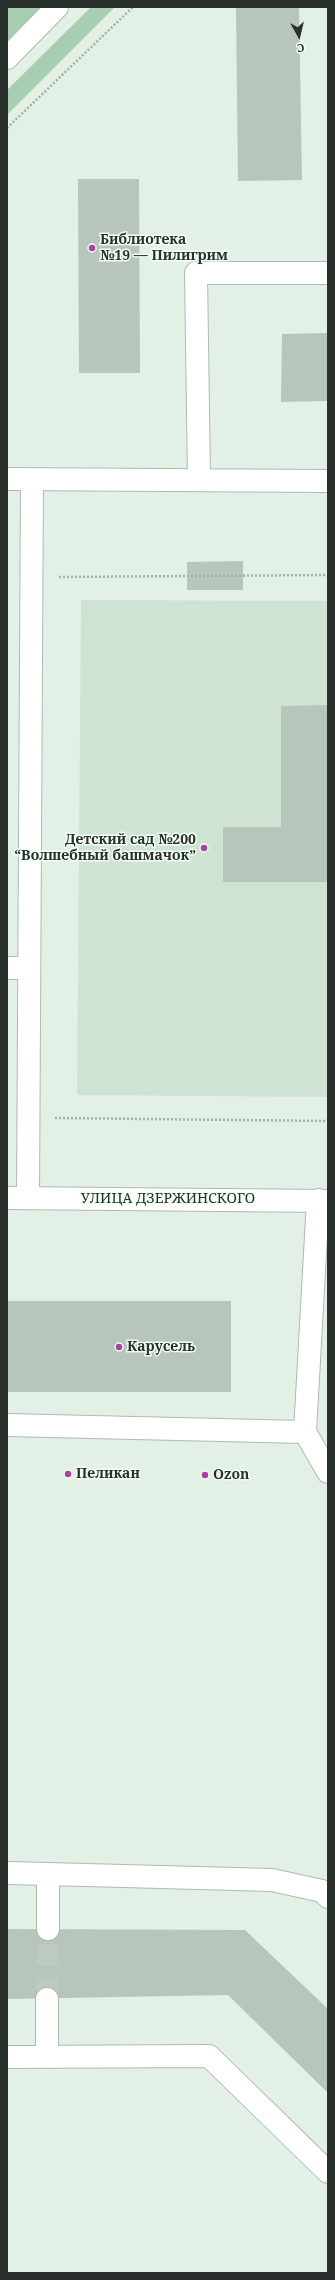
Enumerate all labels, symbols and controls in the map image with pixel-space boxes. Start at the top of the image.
north arrow [279,16,319,56]
text: С [296,40,305,56]
place label: Библиотека №19 — Пилигрим [100,232,228,264]
marker: Библиотека №19 — Пилигрим [87,243,97,253]
place label: Детский сад №200 “Волшебный башмачок” [14,832,196,864]
marker: Детский сад №200 “Волшебный башмачок” [199,843,209,853]
street label: УЛИЦА ДЗЕРЖИНСКОГО [81,1191,255,1207]
place label: Карусель [127,1339,195,1355]
marker: Карусель [114,1342,124,1352]
place label: Пеликан [76,1466,140,1482]
place label: Ozon [213,1467,249,1483]
marker: Пеликан [63,1469,73,1479]
marker: Ozon [200,1470,210,1480]

